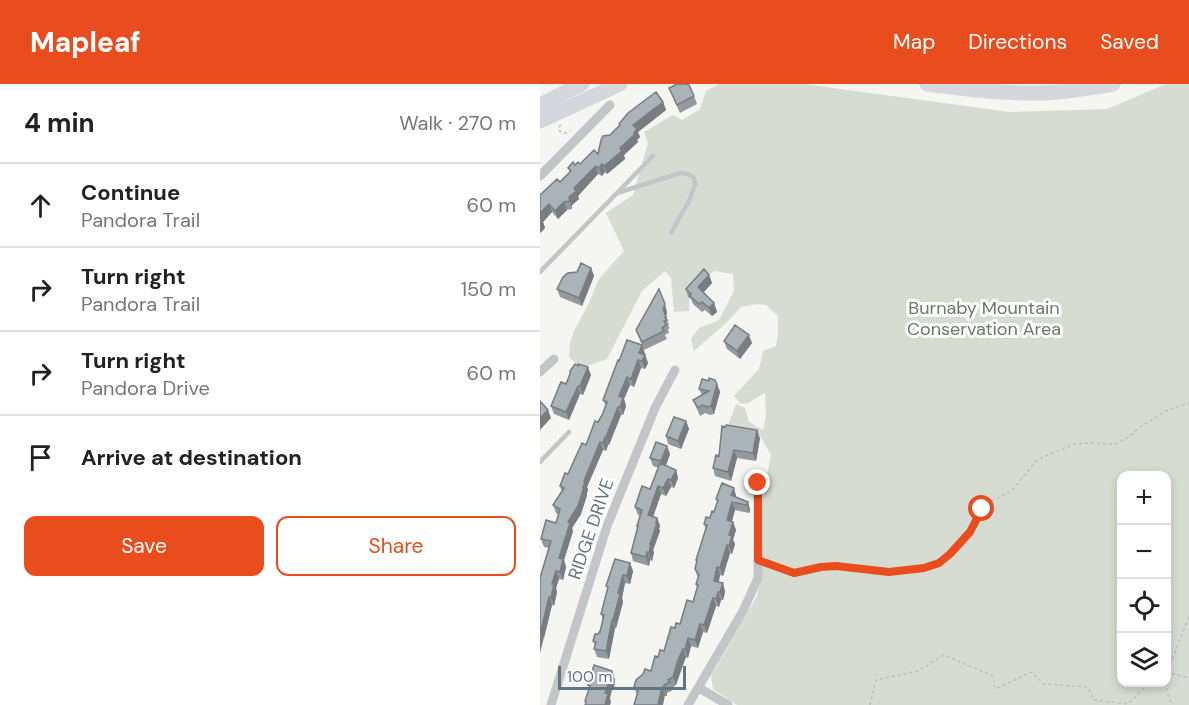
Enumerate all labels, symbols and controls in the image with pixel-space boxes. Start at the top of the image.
text: Mapleaf [30,24,141,61]
text: Map [893,28,935,56]
text: Directions [968,28,1067,56]
text: Saved [1100,28,1159,56]
text: 4 min [24,106,95,140]
text: Walk · 270 m [399,110,516,136]
text: Continue [81,178,180,207]
icon: ahead [24,189,57,222]
text: 60 m [467,192,516,218]
text: Pandora Trail [81,207,200,233]
text: Turn right [81,262,186,291]
icon: right [24,273,57,306]
text: 150 m [461,276,516,302]
text: Pandora Trail [81,291,200,317]
park label: Burnaby Mountain Conservation Area [907,296,1061,341]
text: Turn right [81,346,186,375]
icon: right [24,357,57,390]
text: 60 m [467,360,516,386]
text: Pandora Drive [81,375,210,401]
icon: arrive [24,441,57,474]
text: Arrive at destination [81,443,302,472]
route end [744,469,770,495]
map controls [1117,471,1171,687]
button: + [1117,471,1171,525]
street label: RIDGE DRIVE [562,475,620,583]
route start [968,495,994,521]
button: Save [24,516,264,576]
button: Share [276,516,516,576]
button: − [1117,525,1171,579]
button: locate [1117,579,1171,633]
button: layers [1117,633,1171,687]
scale bar [558,663,686,690]
text: 100 m [567,666,612,687]

